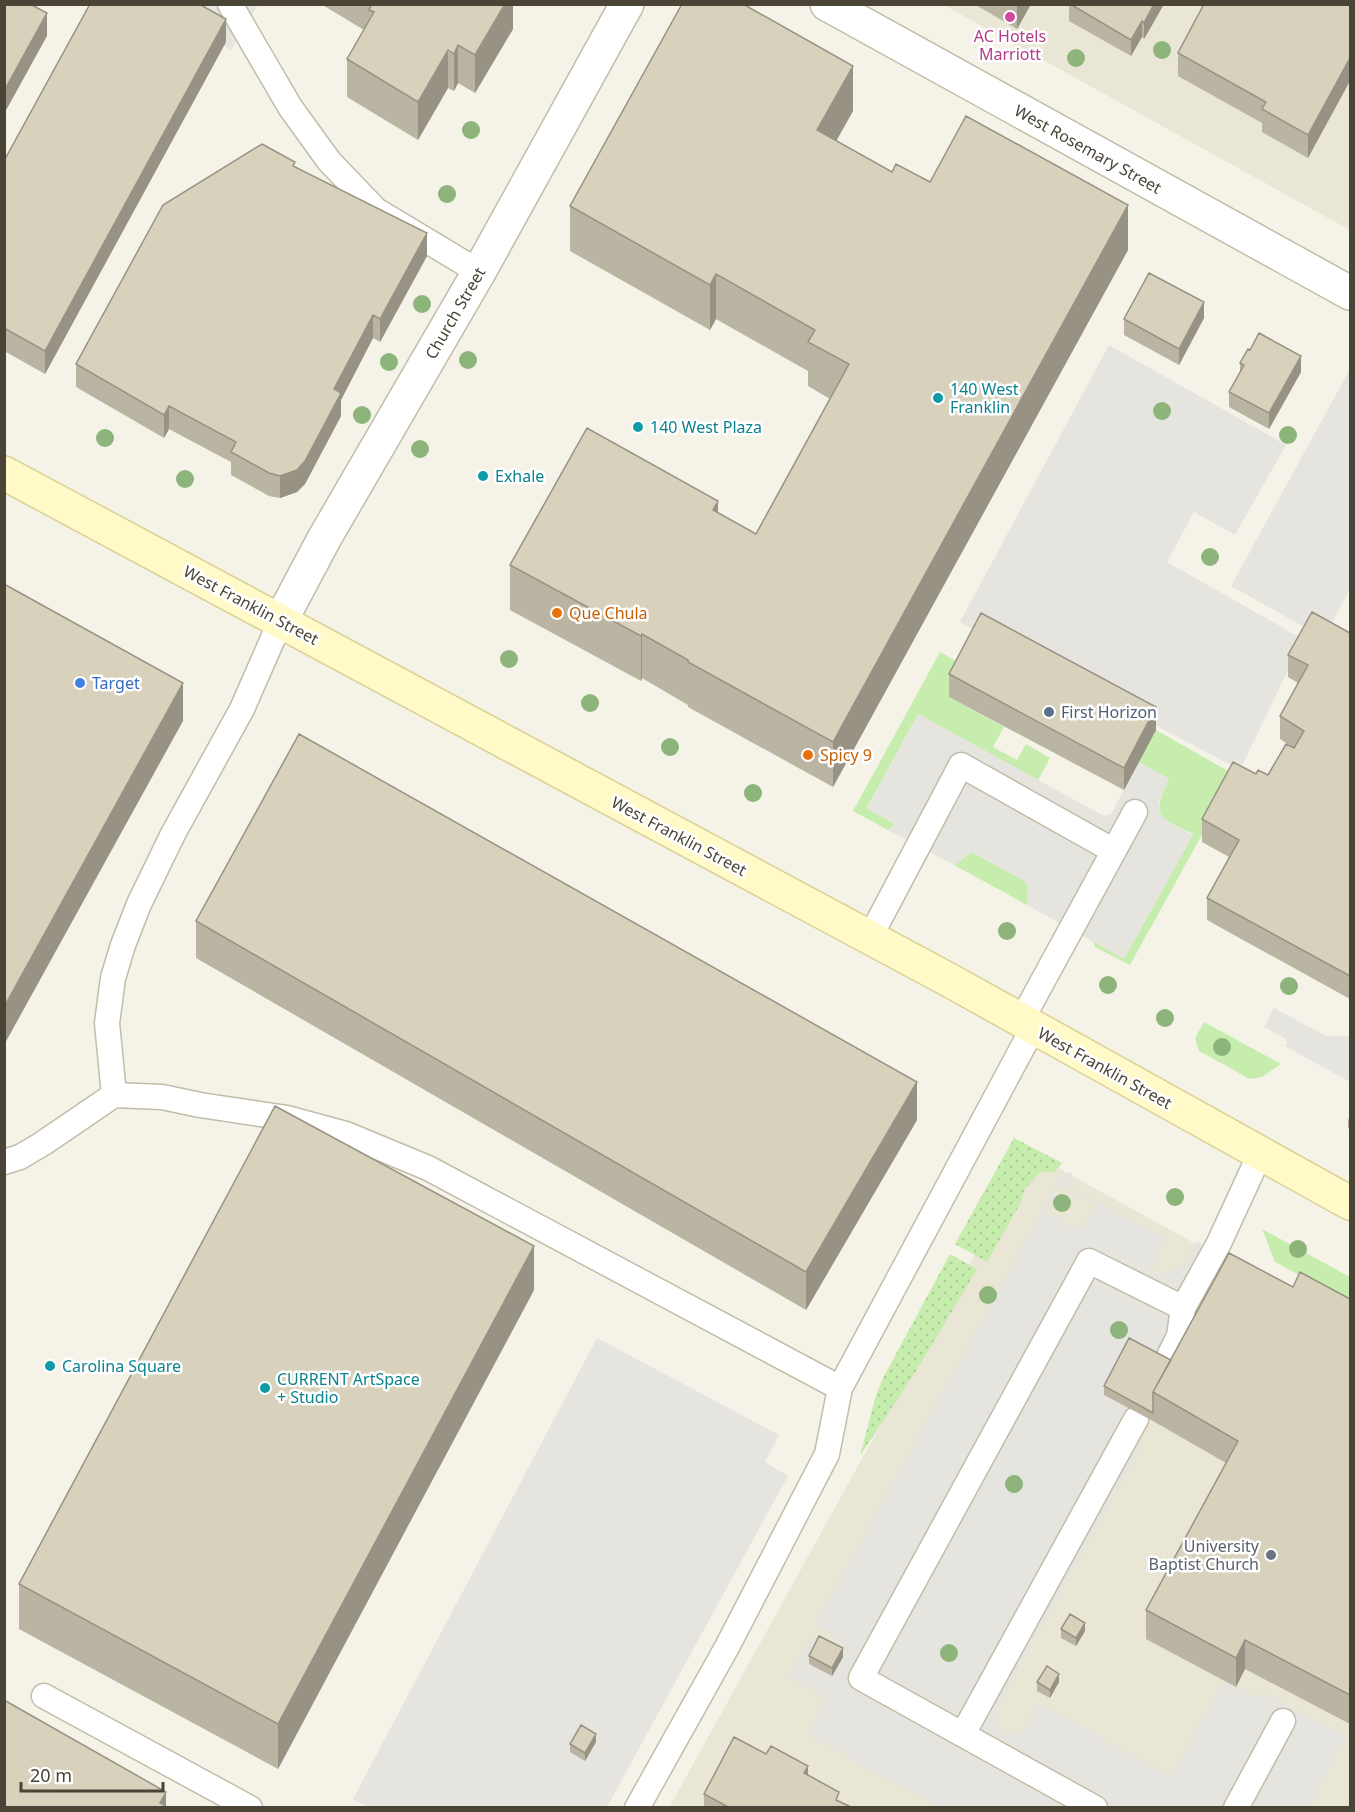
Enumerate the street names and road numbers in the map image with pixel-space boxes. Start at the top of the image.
street label: West Rosemary Street [1010,99,1166,199]
street label: Church Street [420,263,490,363]
street label: West Franklin Street [180,560,323,650]
street label: West Franklin Street [608,791,751,881]
street label: West Franklin Street [1034,1022,1176,1114]

